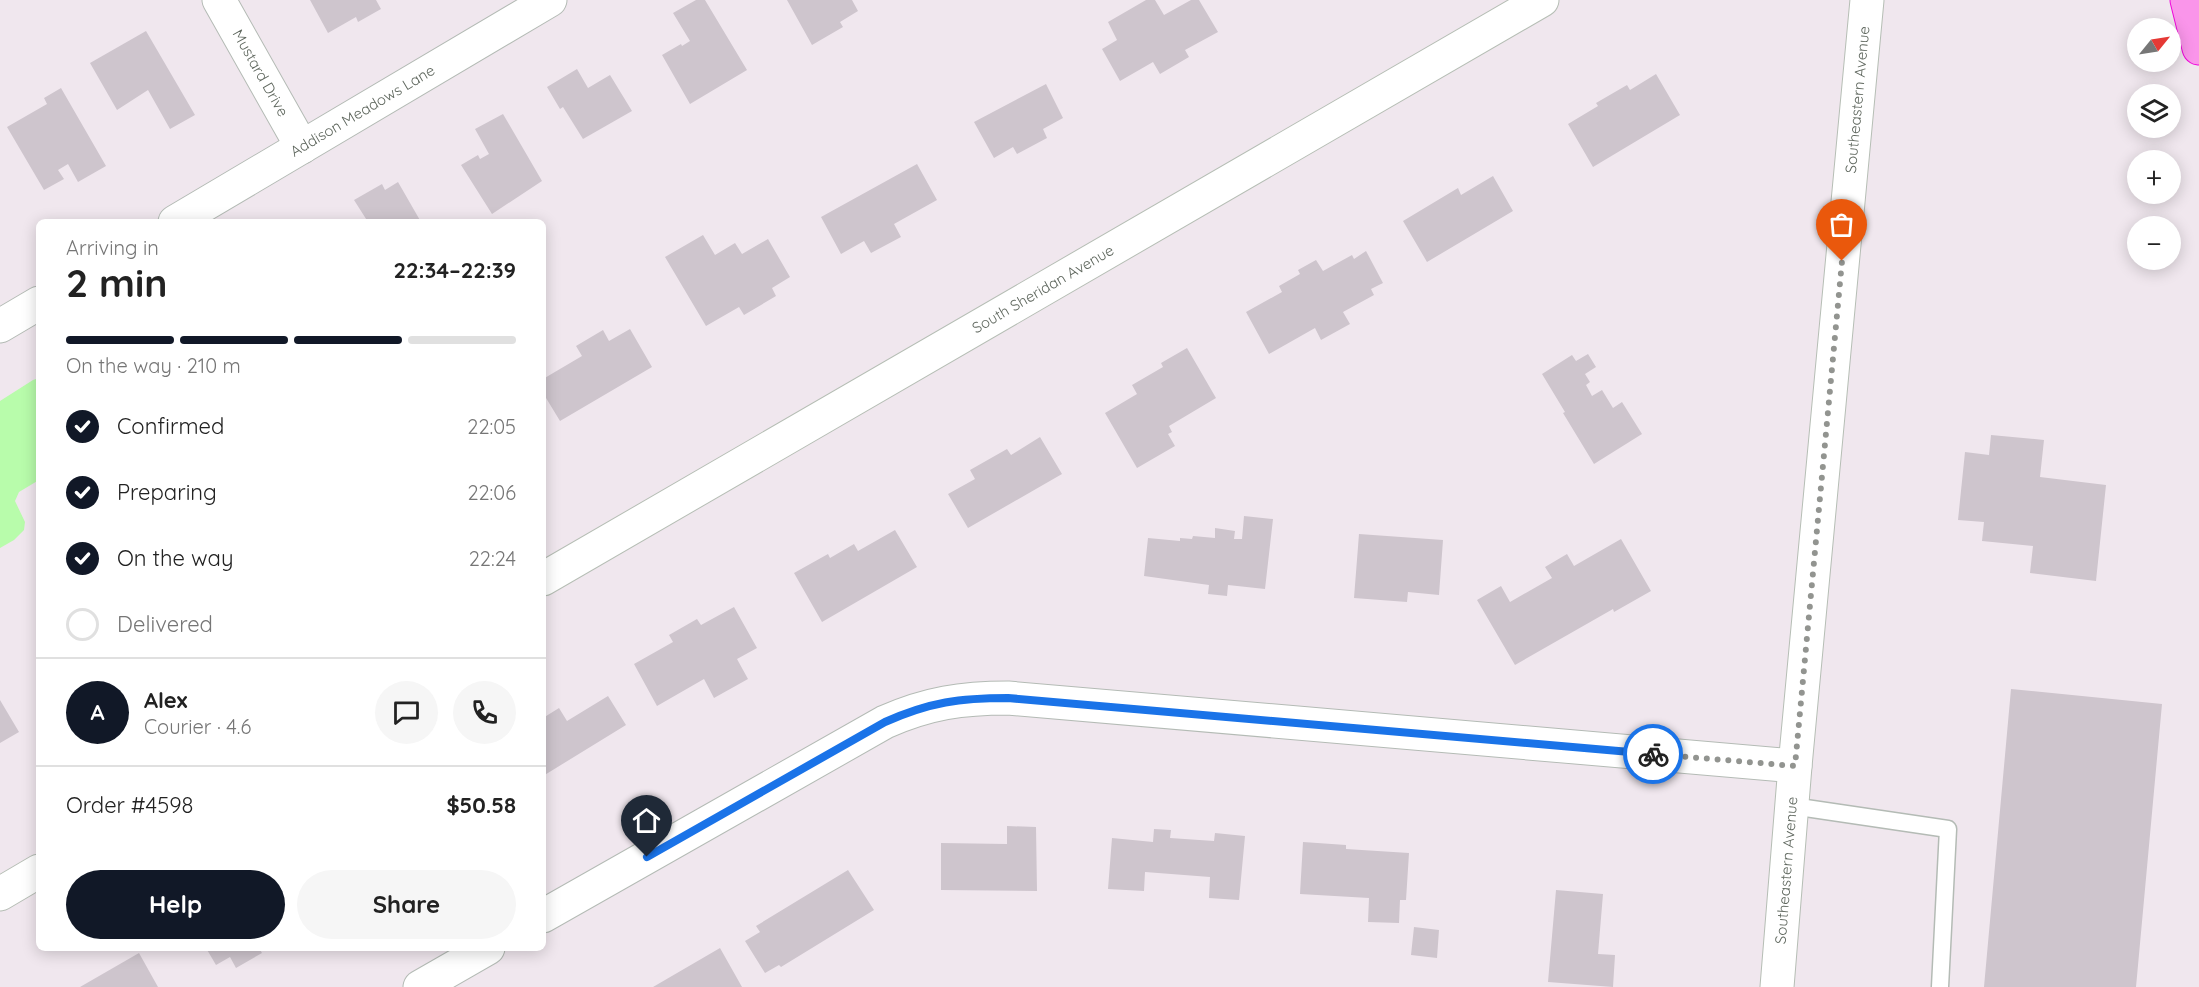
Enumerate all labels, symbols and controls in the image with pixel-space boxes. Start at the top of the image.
north arrow [2127,18,2181,72]
map controls [2127,18,2181,270]
street label: Southeastern Avenue [1841,25,1874,174]
street label: Mustard Drive [229,26,293,120]
street label: Addison Meadows Lane [287,60,438,161]
button: layers [2127,84,2181,138]
button: + [2127,150,2181,204]
pin [1816,199,1867,261]
icon: bag [1825,208,1858,241]
button: − [2127,216,2181,270]
text: Arriving in [66,235,159,260]
street label: South Sheridan Avenue [969,240,1117,337]
text: 22:34–22:39 [394,256,516,284]
text: 2 min [66,258,168,307]
text: On the way · 210 m [66,353,241,378]
icon: check [66,410,99,443]
text: Confirmed [117,412,224,440]
text: 22:05 [467,414,516,439]
icon: check [66,476,99,509]
text: Preparing [117,478,217,506]
text: 22:06 [467,480,516,505]
icon: check [66,542,99,575]
text: On the way [117,544,233,572]
text: 22:24 [469,546,516,571]
text: Delivered [117,610,213,638]
button: chat [375,681,438,744]
button: phone [453,681,516,744]
text: Alex [144,686,187,714]
text: A [90,698,105,726]
text: Courier · 4.6 [144,714,251,739]
courier [1623,724,1683,784]
icon: bike [1637,738,1670,771]
text: Order #4598 [66,791,193,819]
text: $50.58 [446,791,516,819]
pin [621,795,672,857]
street label: Southeastern Avenue [1771,796,1801,945]
icon: home [630,804,663,837]
button: Help [66,870,285,939]
button: Share [297,870,516,939]

